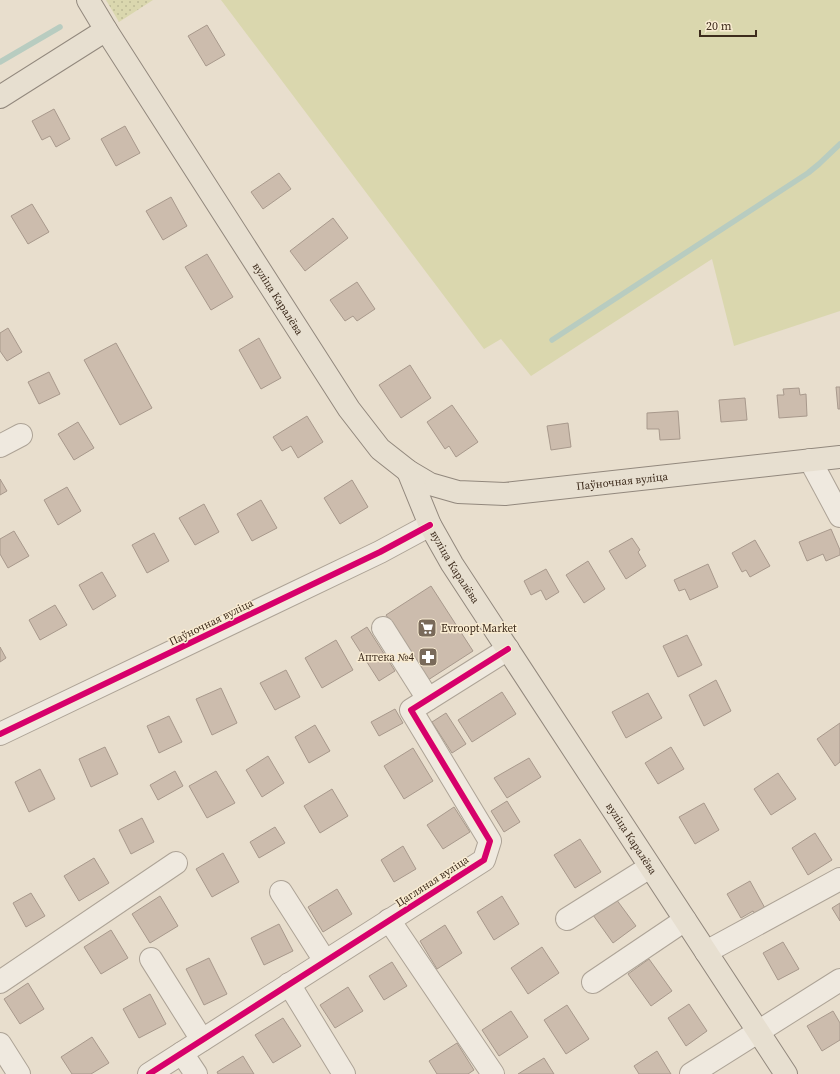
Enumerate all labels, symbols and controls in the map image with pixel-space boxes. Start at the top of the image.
scale bar [700,12,756,38]
text: 20 m [706,18,732,34]
street label: вуліца Каралёва [249,260,307,338]
street label: Паўночная вуліца [576,469,669,494]
street label: вуліца Каралёва [427,528,483,607]
street label: Паўночная вуліца [167,595,256,649]
supermarket icon: Evroopt Market [416,617,438,639]
place label: Evroopt Market [441,621,517,636]
pharmacy icon: Аптека №4 [417,646,439,668]
place label: Аптека №4 [358,650,414,665]
street label: вуліца Каралёва [602,800,661,878]
street label: Цагляная вуліца [393,852,472,911]

